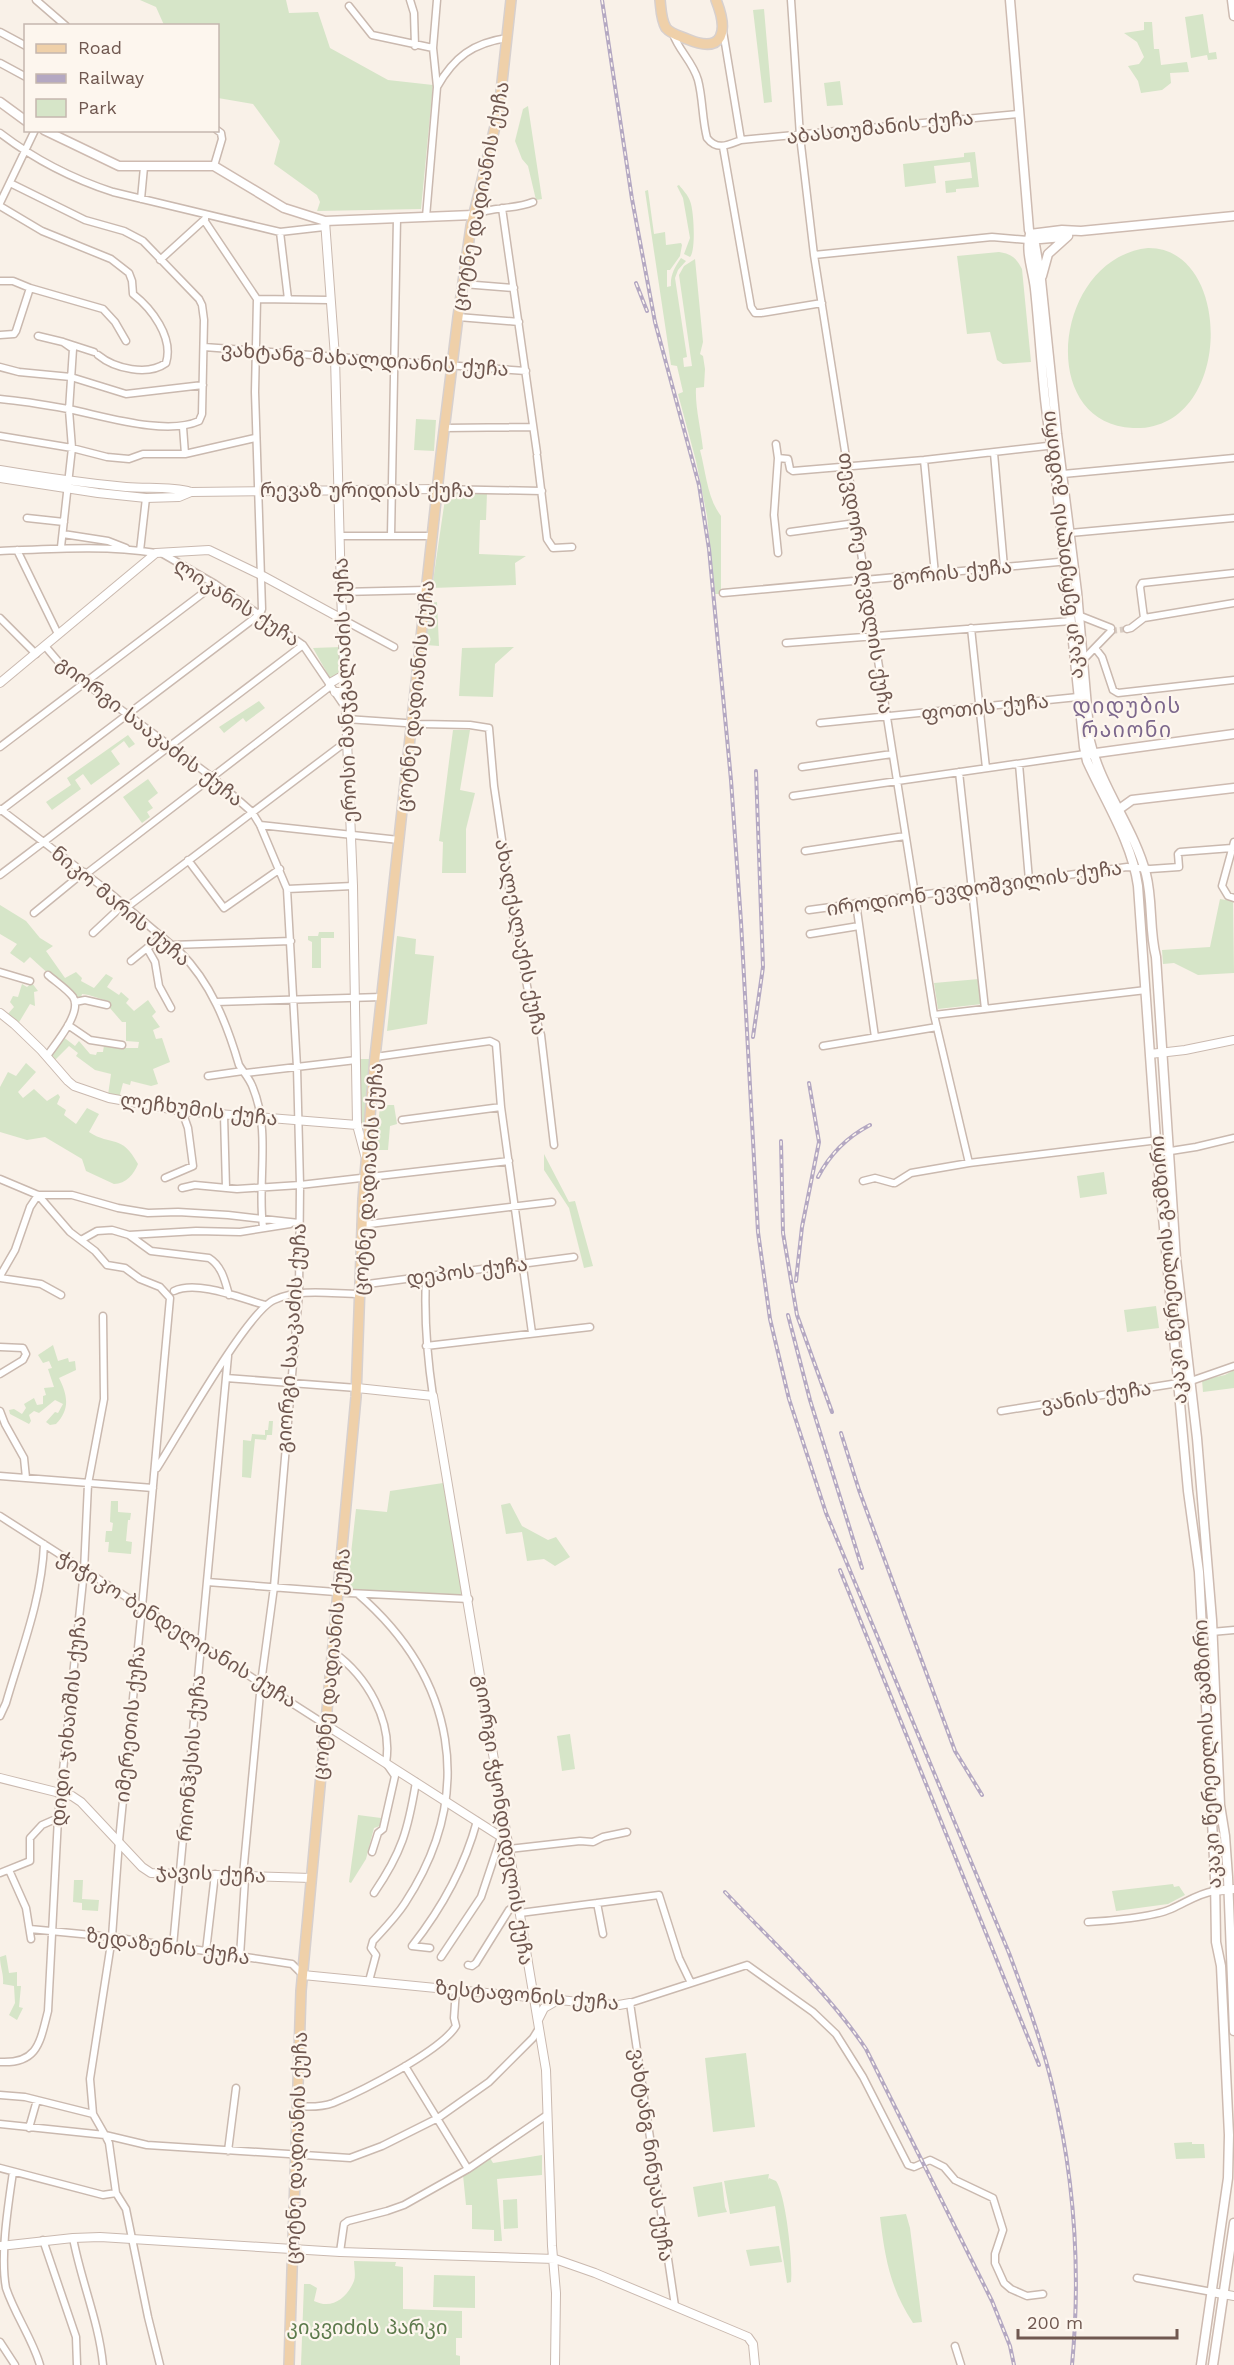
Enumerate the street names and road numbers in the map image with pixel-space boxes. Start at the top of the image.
street label: ცოტნე დადიანის ქუჩა [446,79,515,313]
street label: აბასთუმანის ქუჩა [785,105,975,149]
street label: ვახტანგ მახალდიანის ქუჩა [220,337,510,382]
street label: აკაკი წერეთლის გამზირი [1036,410,1089,680]
street label: თევდორე მღვდლის ქუჩა [832,450,899,716]
street label: რევაზ ურიდიას ქუჩა [260,478,474,503]
street label: ლიკანის ქუჩა [169,553,304,652]
street label: გორის ქუჩა [891,554,1013,590]
street label: ეროსი მანჯგალაძის ქუჩა [328,557,363,823]
street label: ცოტნე დადიანის ქუჩა [391,579,440,813]
street label: გიორგი სააკაძის ქუჩა [52,651,248,811]
street label: ფოთის ქუჩა [920,688,1050,726]
street label: ახალქალაქის ქუჩა [489,837,552,1037]
street label: ნიკო მარის ქუჩა [47,841,195,971]
street label: იროდიონ ევდოშვილის ქუჩა [825,855,1123,922]
street label: ცოტნე დადიანის ქუჩა [348,1062,389,1296]
street label: ლეჩხუმის ქუჩა [119,1087,279,1132]
street label: აკაკი წერეთლის გამზირი [1144,1135,1193,1405]
street label: გიორგი სააკაძის ქუჩა [271,1222,311,1454]
street label: დეპოს ქუჩა [405,1252,529,1291]
street label: ვანის ქუჩა [1039,1375,1153,1417]
street label: ჭიჭიკო ბენდელიანის ქუჩა [52,1545,301,1714]
street label: ცოტნე დადიანის ქუჩა [307,1547,356,1781]
street label: დიდი ჯიხაიშის ქუჩა [45,1615,92,1828]
street label: აკაკი წერეთლის გამზირი [1188,1619,1227,1889]
street label: იმერეთის ქუჩა [110,1645,150,1803]
street label: გიორგი ჭყონდიდელის ქუჩა [468,1673,539,1967]
street label: რიონჰესის ქუჩა [172,1674,210,1842]
street label: ჯავის ქუჩა [155,1858,267,1888]
street label: ზედაზენის ქუჩა [84,1923,251,1970]
street label: ზესტაფონის ქუჩა [434,1975,620,2015]
street label: ცოტნე დადიანის ქუჩა [280,2031,313,2265]
street label: ვახტანგ ნინუას ქუჩა [625,2047,679,2263]

